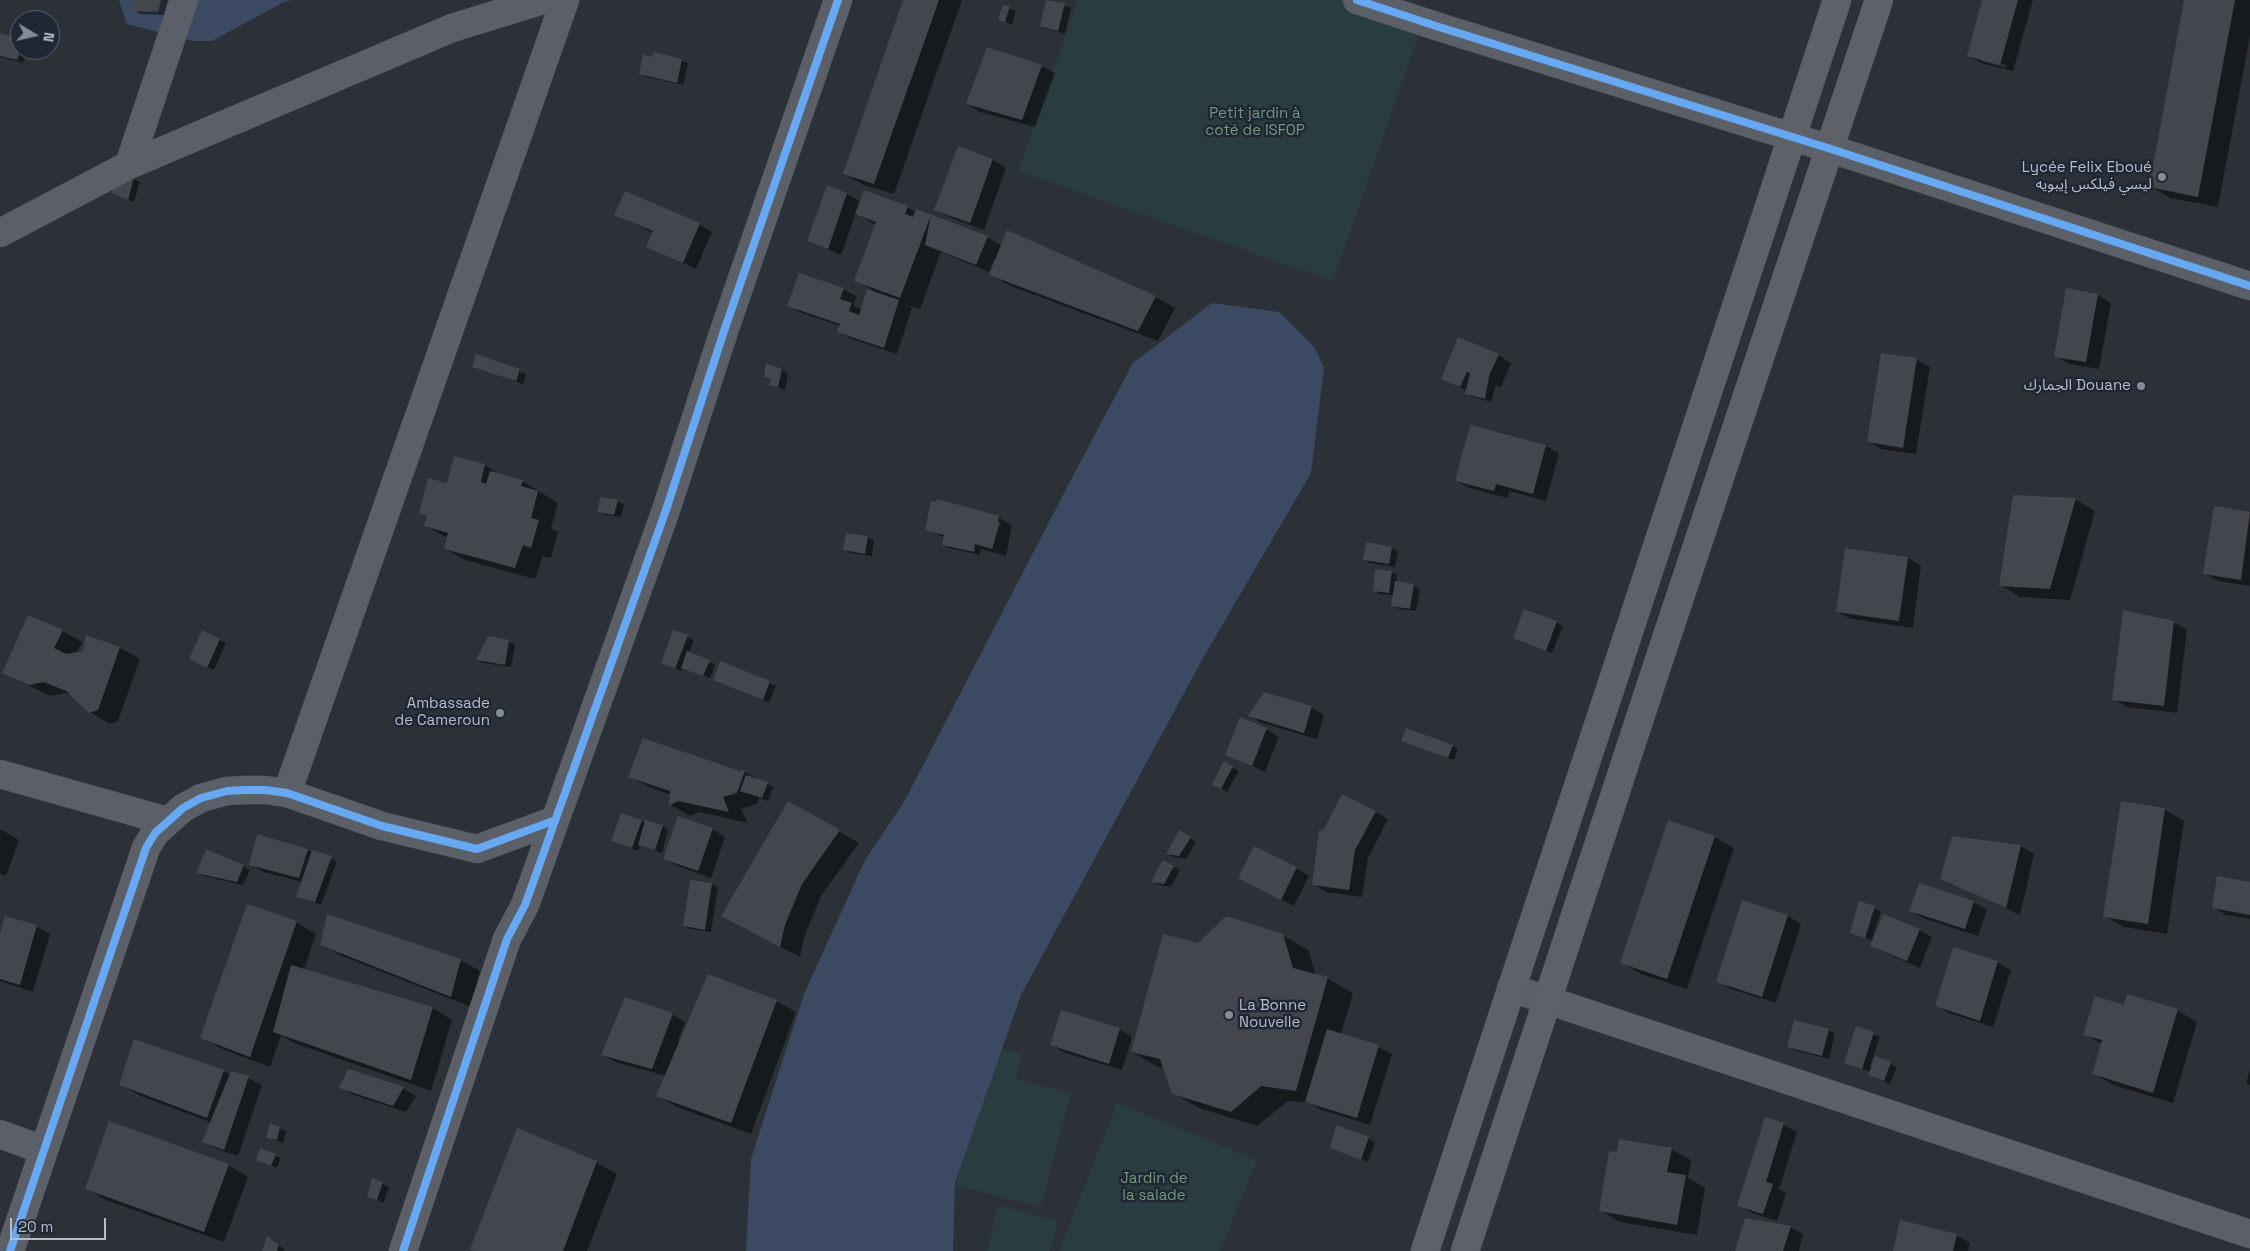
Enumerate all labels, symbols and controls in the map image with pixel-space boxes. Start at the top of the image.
north arrow [10,10,60,60]
text: N [39,31,58,43]
park label: Petit jardin à coté de ISFOP [1205,105,1305,140]
place label: Lycée Felix Eboué ليسي فيلكس إيبويه [2022,159,2152,194]
marker: Lycée Felix Eboué ليسي فيلكس إيبويه [2156,171,2168,183]
place label: الجمارك Douane [2024,377,2131,395]
marker: الجمارك Douane [2135,380,2147,392]
place label: Ambassade de Cameroun [395,695,490,730]
marker: Ambassade de Cameroun [494,707,506,719]
place label: La Bonne Nouvelle [1239,997,1306,1032]
marker: La Bonne Nouvelle [1223,1009,1235,1021]
park label: Jardin de la salade [1120,1170,1188,1205]
scale bar [12,1208,109,1240]
text: 20 m [18,1217,53,1236]

